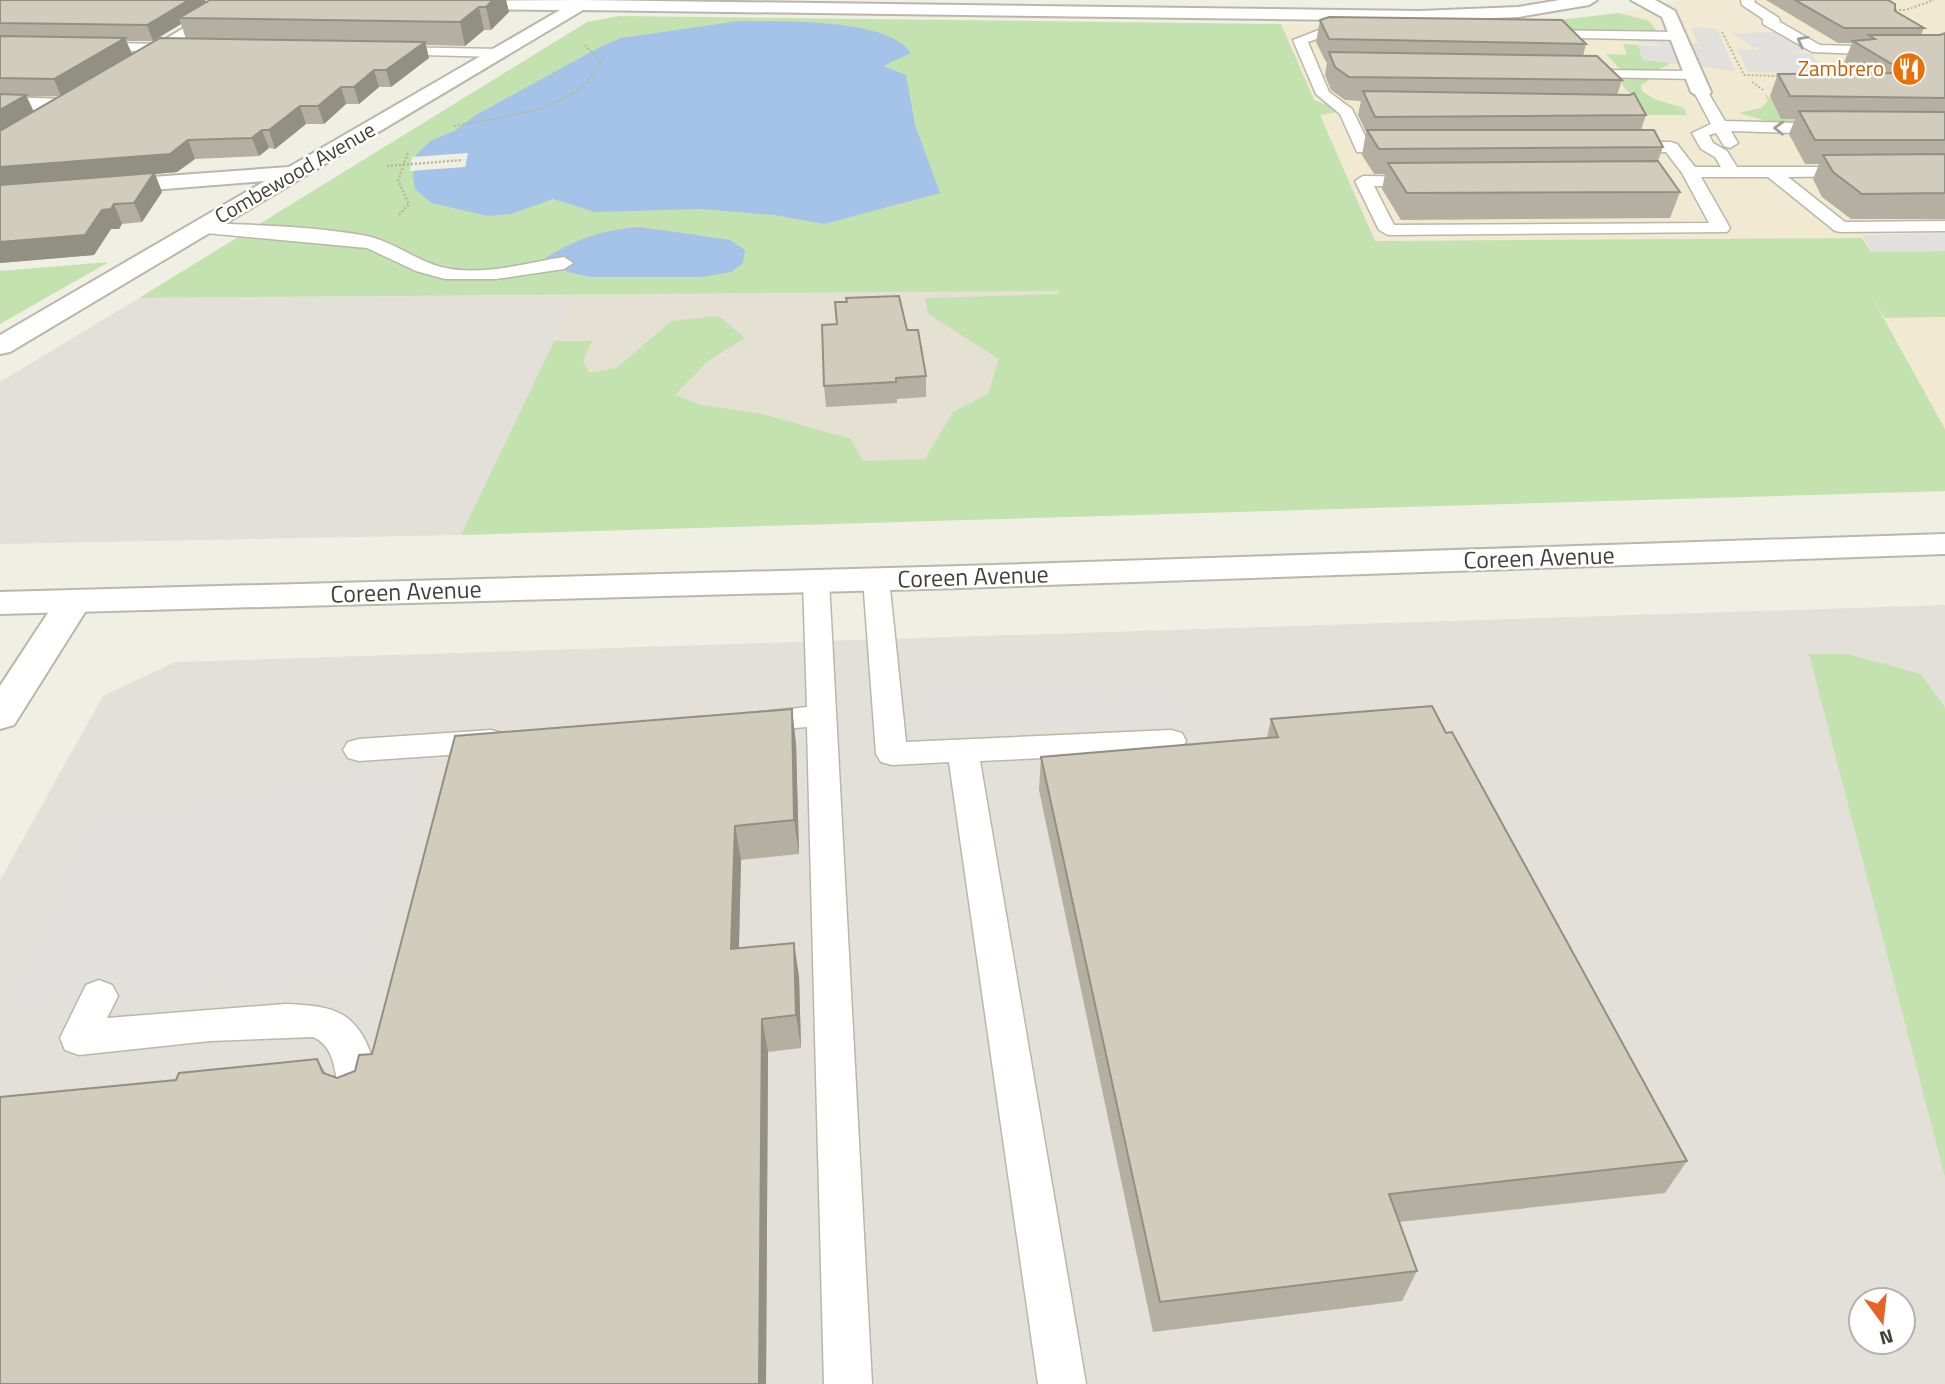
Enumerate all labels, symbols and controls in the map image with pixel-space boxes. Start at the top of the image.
one-way arrow [1797,36,1809,50]
restaurant icon: Zambrero [1890,50,1928,88]
place label: Zambrero [1798,52,1884,84]
street label: Combewood Avenue [208,113,381,231]
one-way arrow [1773,121,1784,136]
street label: Coreen Avenue [1463,536,1615,578]
street label: Coreen Avenue [897,555,1049,597]
street label: Coreen Avenue [330,570,482,612]
north arrow [1847,1286,1917,1356]
text: N [1876,1322,1897,1354]

